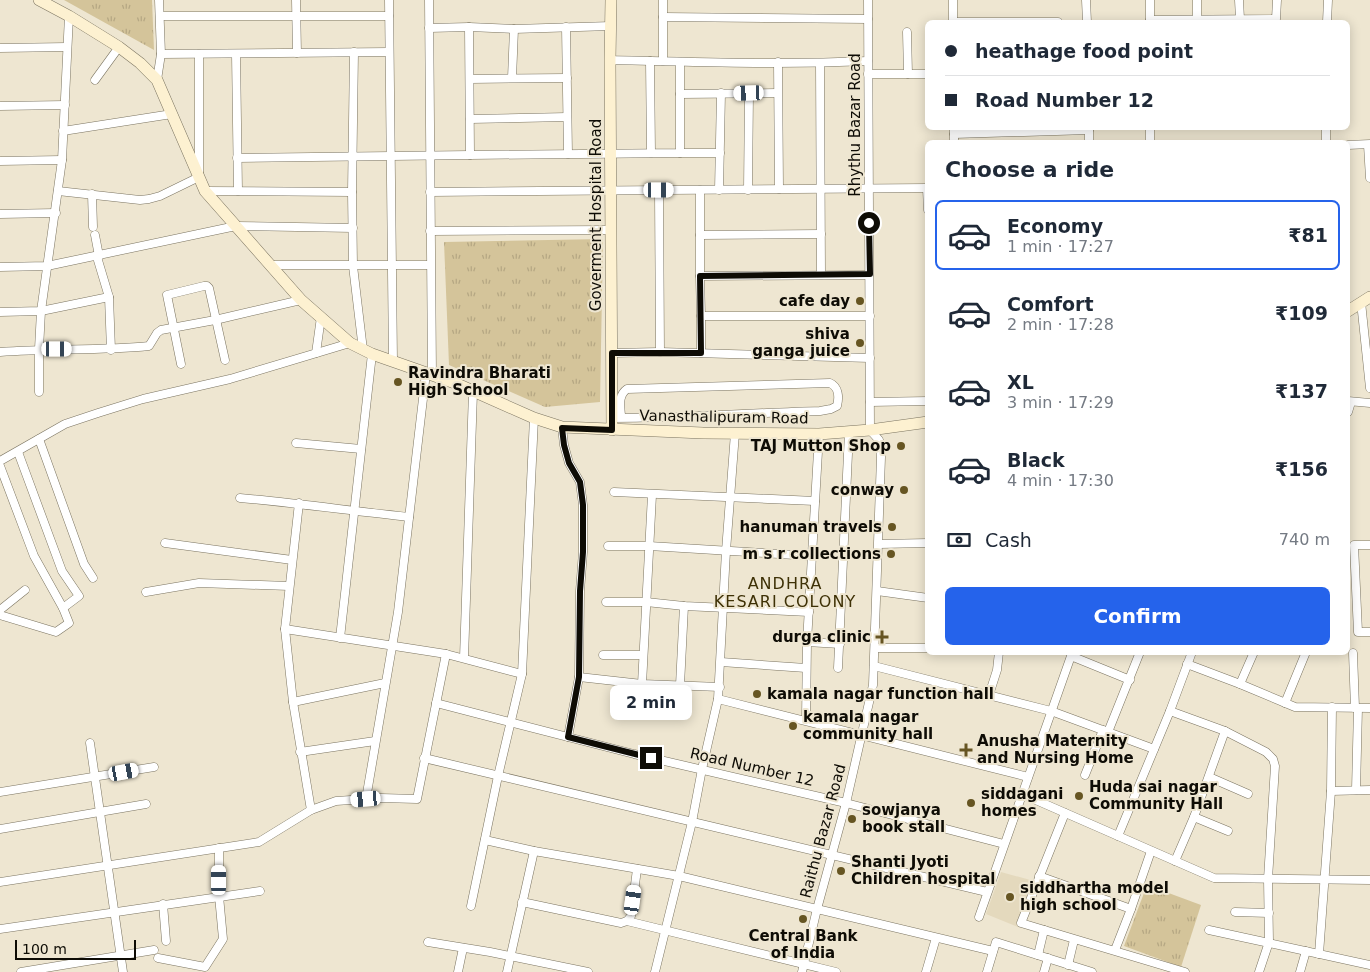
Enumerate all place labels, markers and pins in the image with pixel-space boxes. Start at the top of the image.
place label: cafe day [779,292,850,310]
marker: cafe day [854,295,866,307]
place label: shiva ganga juice [752,325,850,360]
marker: shiva ganga juice [854,337,866,349]
place label: Ravindra Bharati High School [408,364,551,399]
marker: Ravindra Bharati High School [392,376,404,388]
place label: TAJ Mutton Shop [751,437,891,455]
marker: TAJ Mutton Shop [895,440,907,452]
place label: conway [831,481,894,499]
marker: conway [898,484,910,496]
place label: hanuman travels [739,518,882,536]
marker: hanuman travels [886,521,898,533]
place label: m s r collections [743,545,881,563]
marker: m s r collections [885,548,897,560]
place label: durga clinic [772,628,871,646]
marker: durga clinic [875,630,889,644]
place label: kamala nagar function hall [767,685,994,703]
marker: kamala nagar function hall [751,688,763,700]
place label: kamala nagar community hall [803,708,933,743]
marker: kamala nagar community hall [787,720,799,732]
place label: Anusha Maternity and Nursing Home [977,732,1134,767]
marker: Anusha Maternity and Nursing Home [959,743,973,757]
place label: Huda sai nagar Community Hall [1089,778,1223,813]
place label: siddagani homes [981,785,1063,820]
marker: Huda sai nagar Community Hall [1073,790,1085,802]
marker: siddagani homes [965,797,977,809]
place label: sowjanya book stall [862,801,945,836]
marker: sowjanya book stall [846,813,858,825]
place label: Shanti Jyoti Children hospital [851,853,995,888]
marker: Shanti Jyoti Children hospital [835,865,847,877]
place label: siddhartha model high school [1020,879,1169,914]
marker: siddhartha model high school [1004,891,1016,903]
marker: Central Bank of India [797,913,809,925]
place label: Central Bank of India [748,927,859,962]

